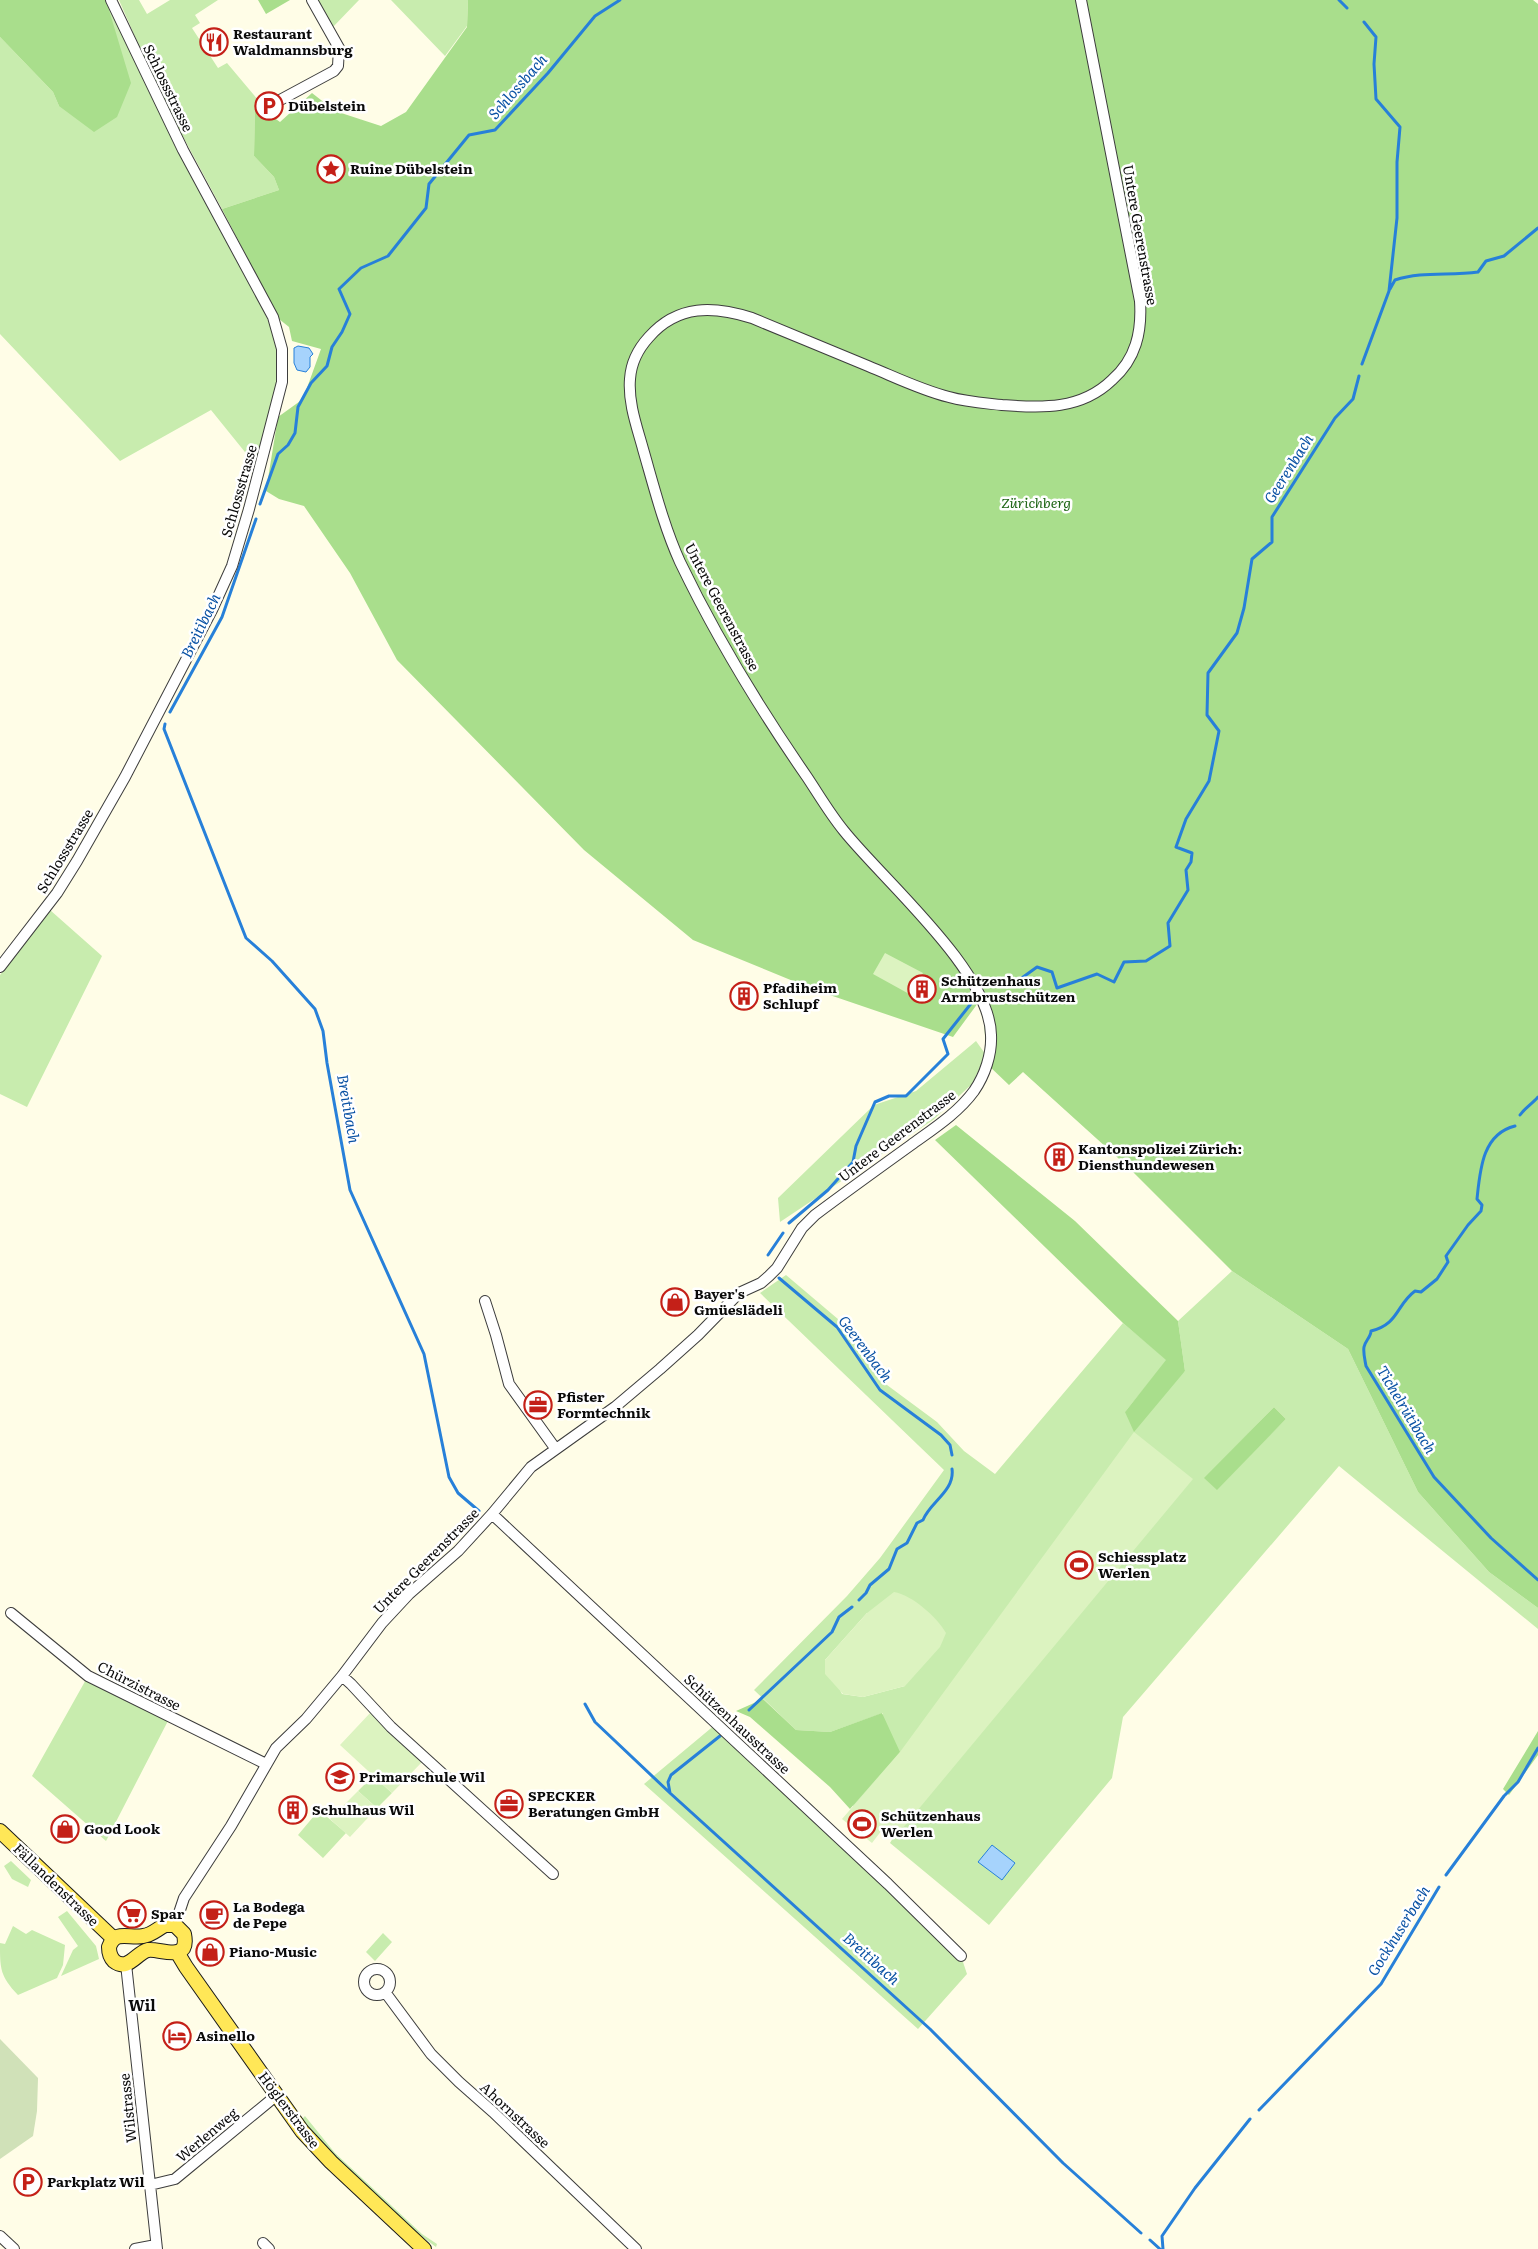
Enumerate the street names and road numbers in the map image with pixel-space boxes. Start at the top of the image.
street label: Schlossstrasse [139,40,199,135]
street label: Untere Geerenstrasse [1119,163,1163,307]
street label: Schlossstrasse [215,442,261,539]
street label: Untere Geerenstrasse [681,539,765,674]
street label: Schlossstrasse [31,805,97,896]
street label: Untere Geerenstrasse [834,1084,959,1186]
street label: Untere Geerenstrasse [368,1503,483,1618]
street label: Chürzistrasse [94,1656,185,1715]
street label: Schützenhausstrasse [680,1669,795,1778]
street label: Fällandenstrasse [10,1838,104,1930]
street label: Höglerstrasse [254,2067,325,2152]
street label: Wilstrasse [113,2072,141,2144]
street label: Ahornstrasse [476,2077,555,2152]
street label: Werlenweg [171,2102,242,2166]

